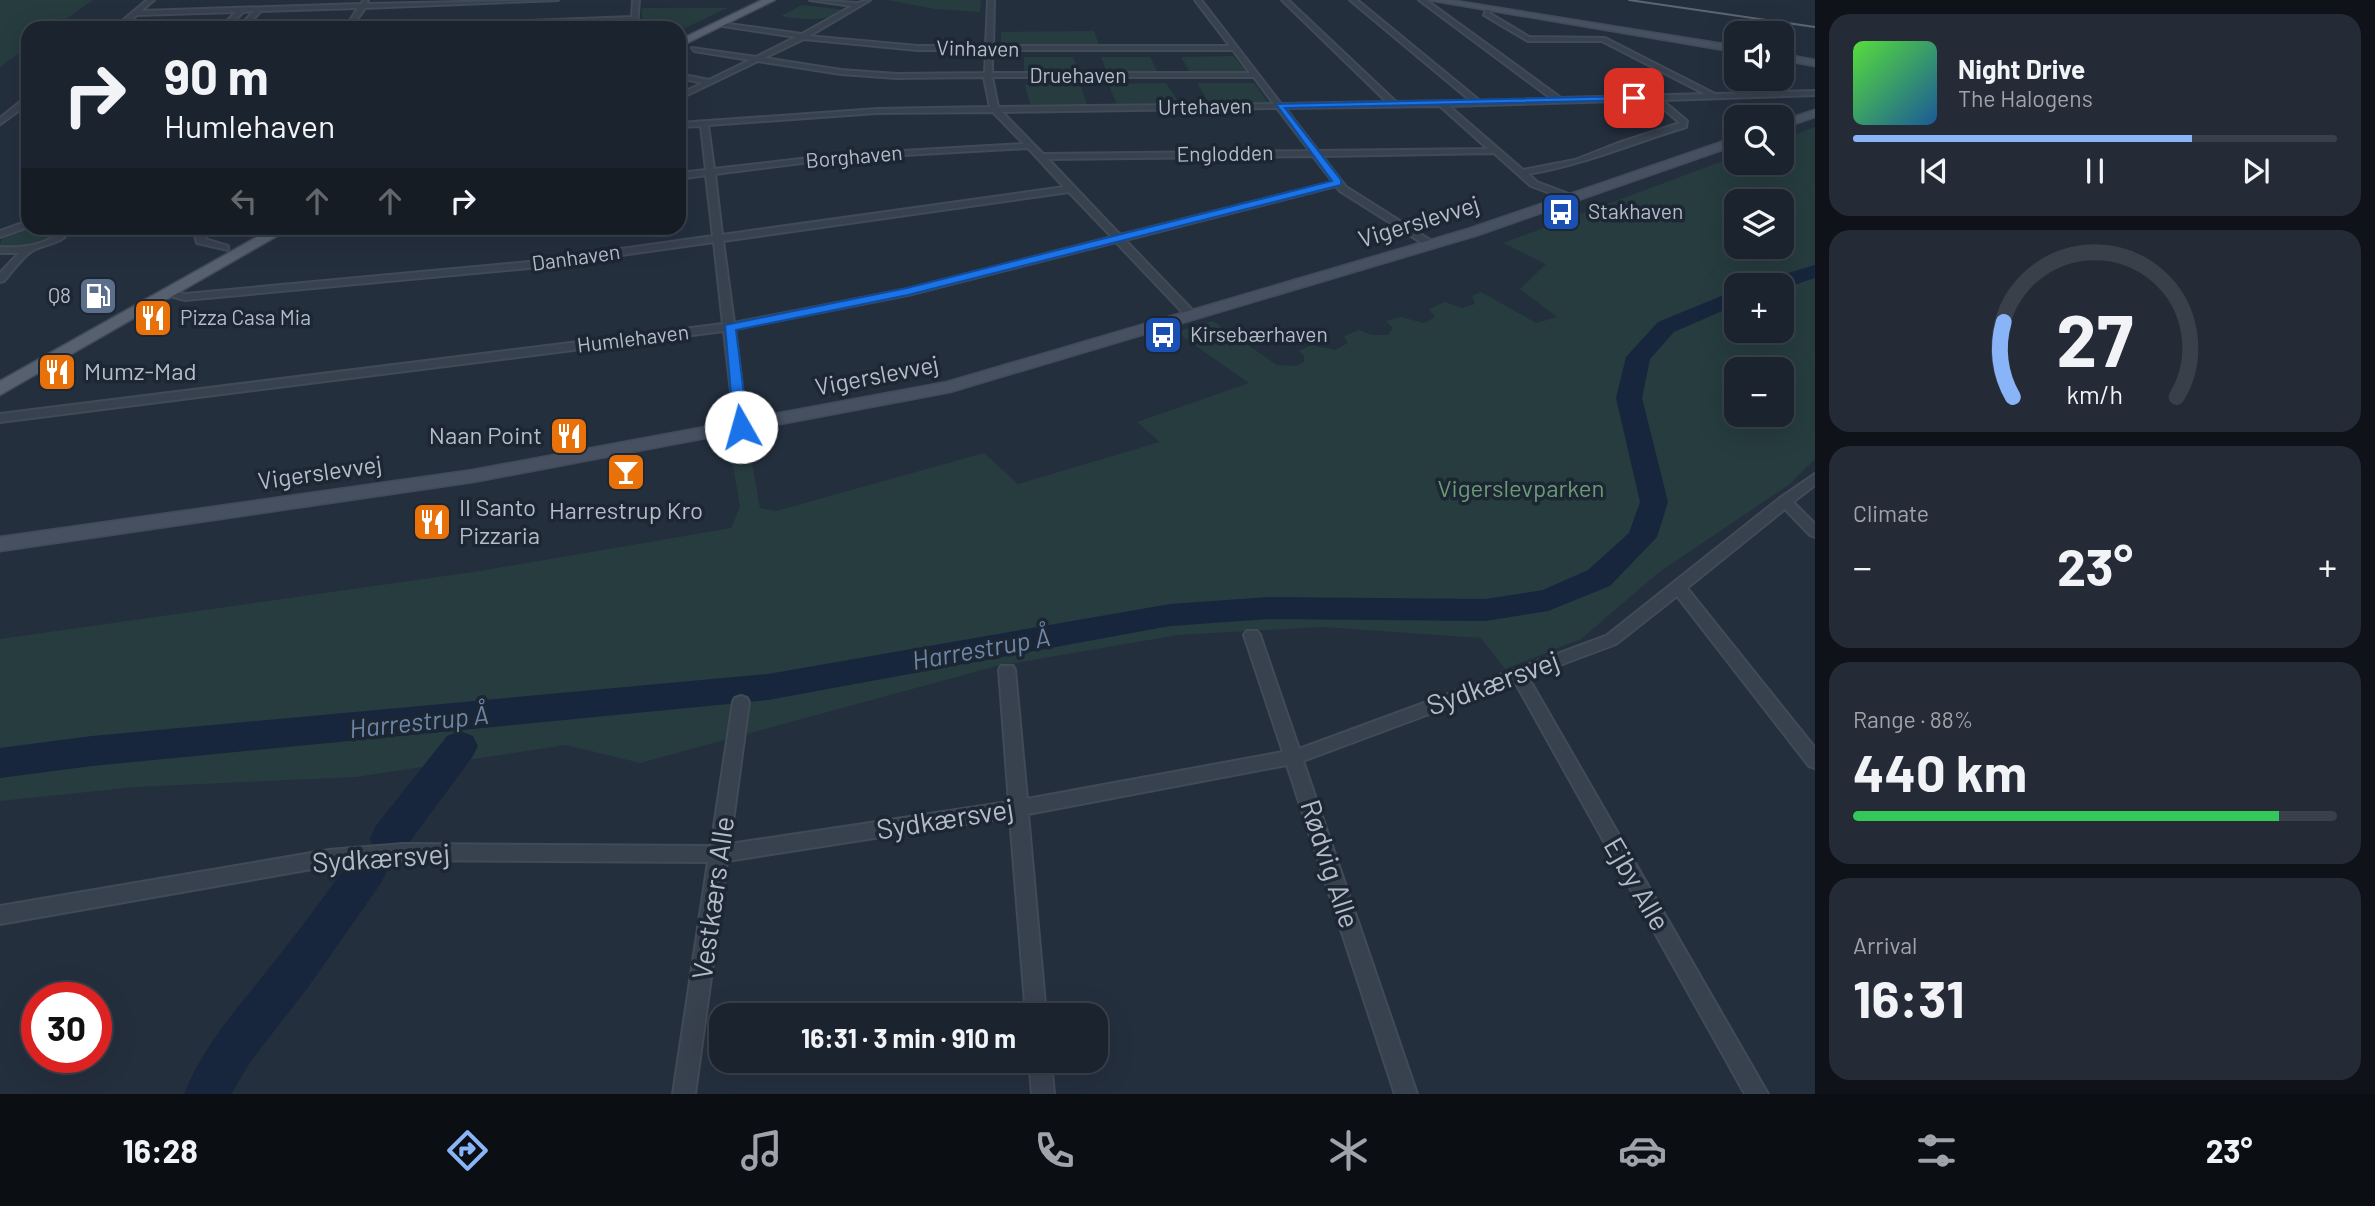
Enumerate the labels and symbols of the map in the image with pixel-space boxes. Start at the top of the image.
street label: Vinhaven [936,34,1020,61]
street label: Druehaven [1029,62,1127,87]
pin [1604,68,1664,128]
street label: Urtehaven [1158,92,1252,119]
street label: Borghaven [804,139,903,172]
street label: Englodden [1176,139,1274,166]
street label: Vigerslevvej [1354,188,1483,253]
bus stop icon: Stakhaven [1540,191,1582,233]
place label: Stakhaven [1588,198,1683,223]
street label: Danhaven [530,238,622,275]
fuel station icon: Q8 [77,275,119,317]
place label: Q8 [48,282,71,307]
restaurant icon: Pizza Casa Mia [132,297,174,339]
place label: Pizza Casa Mia [180,304,311,329]
bus stop icon: Kirsebærhaven [1142,314,1184,356]
street label: Humlehaven [575,318,690,357]
place label: Kirsebærhaven [1190,321,1328,346]
street label: Vigerslevvej [813,348,941,401]
restaurant icon: Mumz-Mad [36,351,78,393]
place label: Mumz-Mad [84,356,197,385]
position arrow [704,390,778,464]
restaurant icon: Naan Point [548,415,590,457]
place label: Naan Point [429,420,542,449]
street label: Vigerslevvej [256,448,384,495]
bar icon: Harrestrup Kro [605,451,647,493]
park label: Vigerslevparken [1437,473,1605,502]
place label: Il Santo Pizzaria [459,492,540,549]
place label: Harrestrup Kro [549,495,703,524]
restaurant icon: Il Santo Pizzaria [411,501,453,543]
water label: Harrestrup Å [909,620,1052,675]
street label: Sydkærsvej [1422,642,1564,722]
water label: Harrestrup Å [348,698,490,743]
street label: Sydkærsvej [874,790,1016,846]
street label: Rødvig Alle [1294,795,1368,932]
street label: Vestkærs Alle [684,814,740,982]
street label: Ejby Alle [1598,831,1678,936]
street label: Sydkærsvej [311,835,451,879]
speed limit sign: 30 [21,982,112,1073]

